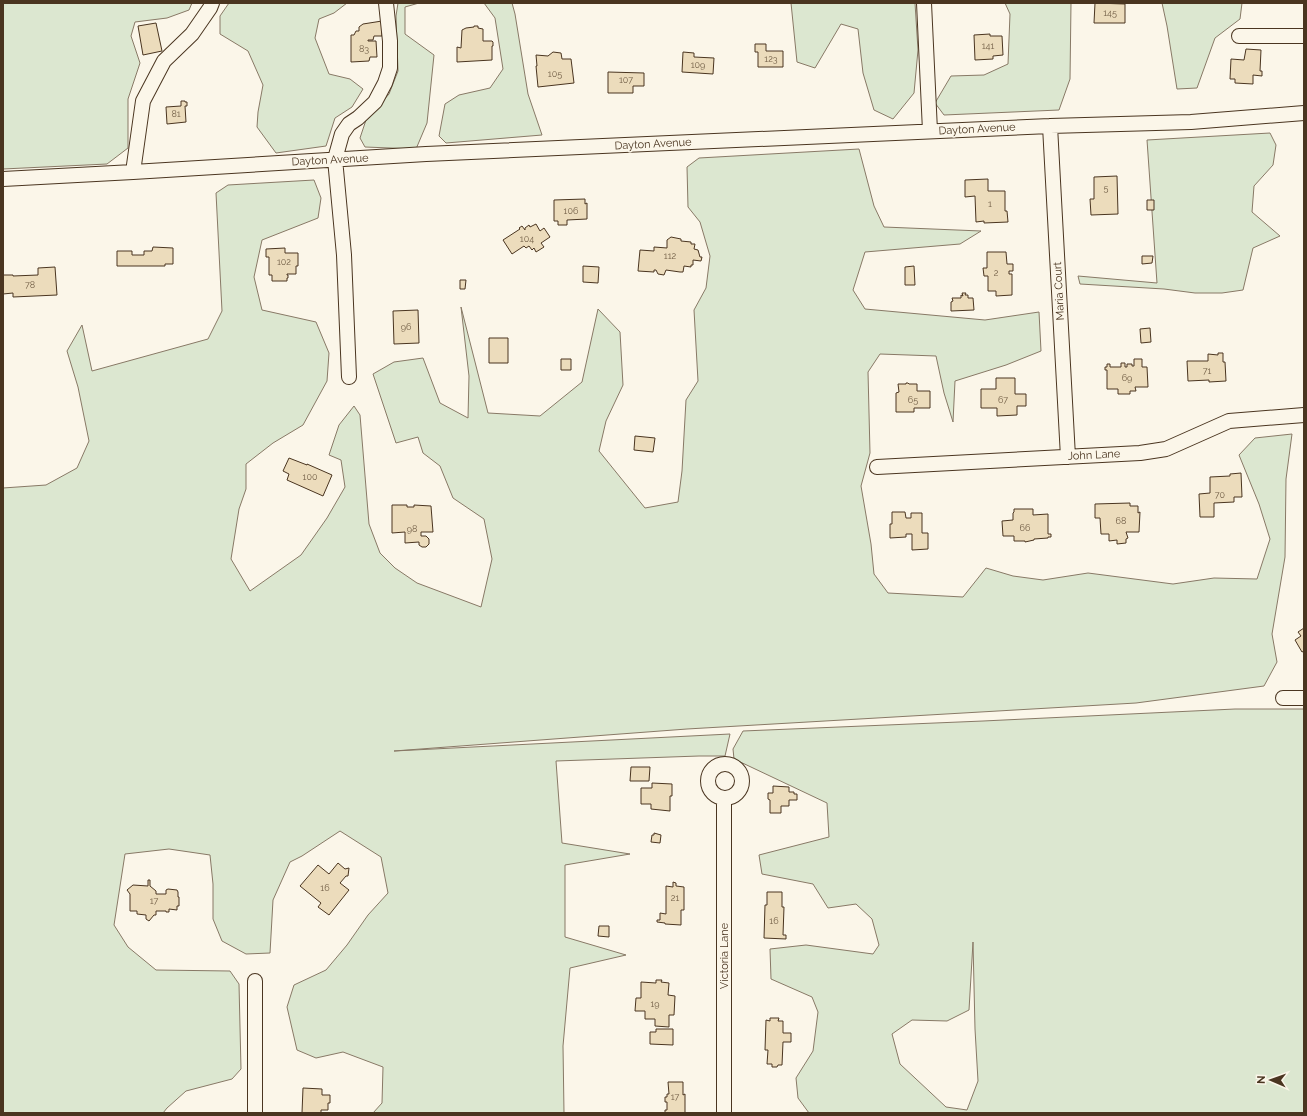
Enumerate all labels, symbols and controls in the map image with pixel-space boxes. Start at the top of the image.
house number: 145 [1103,8,1117,18]
house number: 141 [982,41,994,51]
house number: 83 [359,44,369,54]
house number: 123 [764,54,778,64]
house number: 109 [691,60,705,70]
house number: 105 [548,69,562,79]
house number: 107 [619,75,633,85]
house number: 81 [171,109,181,119]
street label: Dayton Avenue [938,120,1016,138]
street label: Dayton Avenue [614,135,692,153]
street label: Dayton Avenue [291,151,369,169]
house number: 5 [1104,183,1109,193]
house number: 1 [988,199,992,209]
house number: 106 [564,206,579,216]
house number: 104 [520,234,534,244]
house number: 112 [664,251,677,261]
house number: 102 [277,257,291,267]
street label: Maria Court [1051,261,1067,321]
house number: 2 [994,268,999,278]
house number: 78 [25,280,35,290]
house number: 96 [401,322,412,332]
house number: 71 [1203,366,1211,376]
house number: 69 [1122,373,1132,383]
house number: 65 [908,395,918,405]
house number: 67 [998,395,1008,405]
street label: John Lane [1067,447,1121,463]
house number: 100 [303,472,318,482]
house number: 70 [1215,490,1226,500]
house number: 68 [1116,516,1126,526]
house number: 66 [1020,523,1031,533]
house number: 98 [407,524,417,534]
house number: 16 [320,883,330,893]
house number: 21 [671,893,679,903]
house number: 17 [150,896,158,906]
house number: 16 [769,916,779,926]
street label: Victoria Lane [718,922,731,989]
house number: 19 [650,999,660,1009]
north arrow [1251,1060,1291,1100]
text: N [1255,1075,1268,1084]
house number: 17 [671,1092,679,1102]

